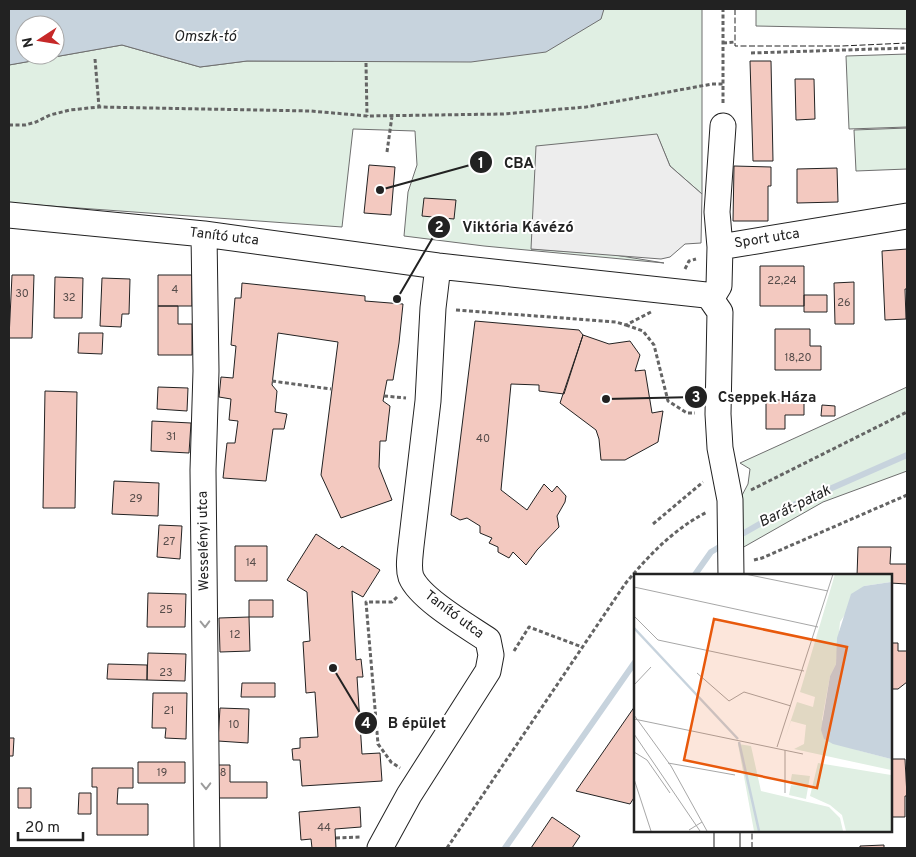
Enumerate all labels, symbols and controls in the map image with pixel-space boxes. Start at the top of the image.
north arrow [15,15,65,65]
water label: Omszk-tó [174,28,237,47]
text: N [19,36,38,49]
callout: CBA [469,147,544,177]
text: 1 [478,155,484,174]
text: CBA [504,155,534,174]
callout: Viktória Kávézó [427,212,583,242]
text: 2 [434,219,444,238]
text: Viktória Kávézó [462,219,574,238]
street label: Tanító utca [188,224,260,250]
street label: Sport utca [733,225,801,253]
house number: 22,24 [767,274,797,288]
house number: 4 [172,283,179,297]
house number: 30 [15,287,29,301]
house number: 32 [62,291,76,305]
house number: 26 [837,296,851,310]
house number: 18,20 [784,351,812,365]
callout: Cseppek Háza [683,382,827,412]
text: 3 [692,389,701,408]
text: Cseppek Háza [718,389,816,408]
house number: 31 [166,430,176,444]
house number: 40 [476,432,490,446]
water label: Barát-patak [756,481,834,532]
street label: Wesselényi utca [195,491,213,591]
house number: 29 [129,492,143,506]
house number: 27 [163,535,175,549]
house number: 14 [246,556,257,570]
inset map [634,574,891,832]
street label: Tanító utca [421,587,487,643]
house number: 25 [159,603,173,617]
one-way arrow [200,620,210,628]
house number: 12 [230,628,240,642]
house number: 23 [159,666,173,680]
house number: 21 [164,704,174,718]
callout: B épület [353,708,457,738]
text: 4 [361,715,371,734]
text: B épület [388,715,446,734]
house number: 10 [228,718,240,732]
house number: 19 [157,766,167,780]
house number: 8 [220,766,226,780]
one-way arrow [201,783,211,791]
scale bar [18,810,82,842]
text: 20 m [25,819,60,838]
house number: 44 [317,821,331,835]

